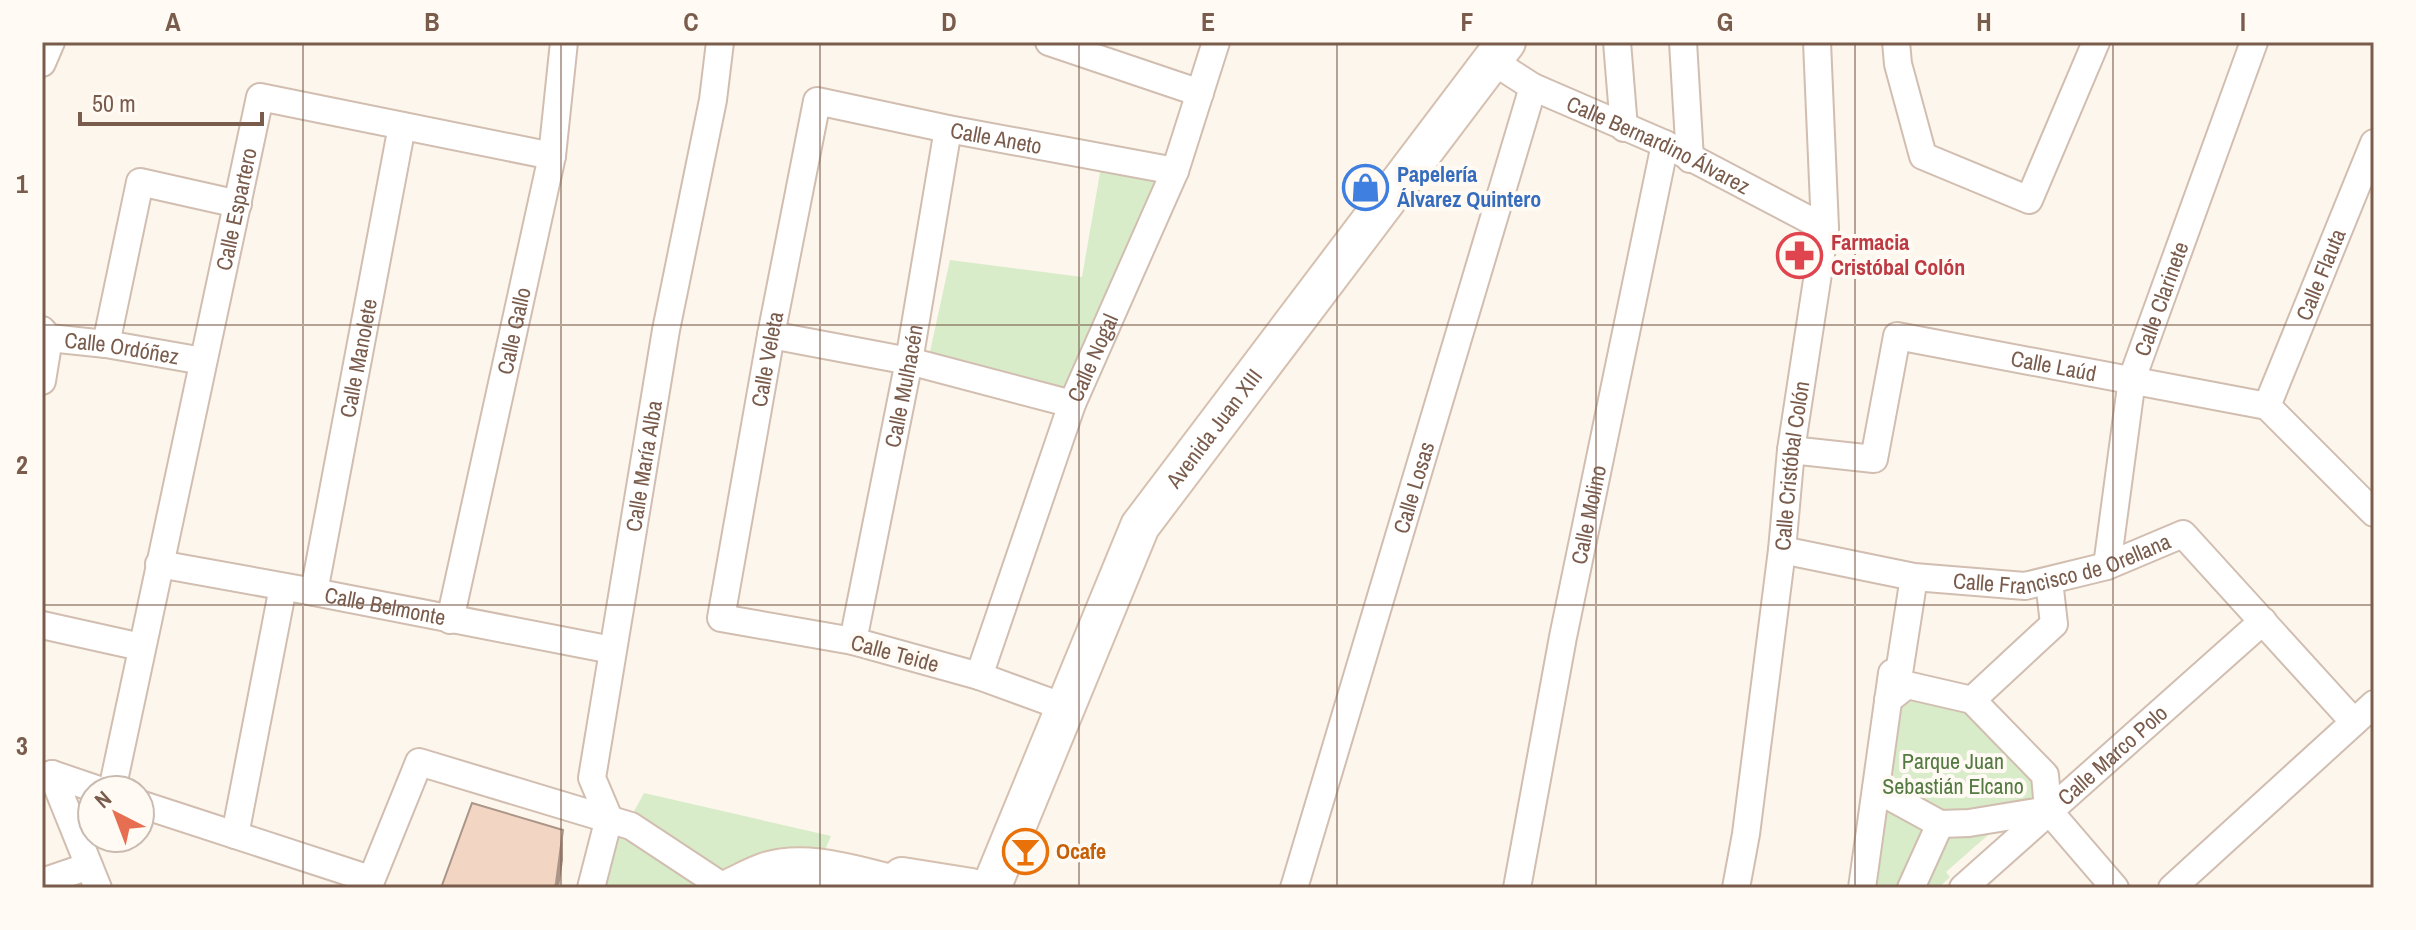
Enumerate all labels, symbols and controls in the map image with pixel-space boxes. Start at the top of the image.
text: A [165,4,181,39]
text: B [424,4,440,39]
text: C [683,4,699,39]
text: D [941,4,957,39]
text: E [1201,4,1215,39]
text: F [1460,4,1474,39]
text: G [1717,4,1733,39]
text: H [1976,4,1992,39]
text: I [2240,4,2246,39]
scale bar [80,76,262,126]
text: 50 m [92,87,136,119]
street label: Calle Bernardino Álvarez [1562,88,1755,201]
street label: Calle Aneto [948,115,1044,161]
street label: Calle Espartero [208,145,264,273]
place label: Papelería Álvarez Quintero [1397,159,1541,214]
shop icon: Papelería Álvarez Quintero [1342,163,1390,211]
text: 1 [16,166,28,201]
street label: Calle Flauta [2288,224,2353,325]
place label: Farmacia Cristóbal Colón [1831,227,1965,282]
pharmacy icon: Farmacia Cristóbal Colón [1776,231,1824,279]
street label: Calle Clarinete [2127,237,2195,360]
street label: Calle Gallo [489,285,538,377]
street label: Calle Manolete [332,296,384,420]
street label: Calle Veleta [744,309,790,409]
street label: Calle Nogal [1060,309,1125,407]
street label: Calle Mulhacén [877,322,930,450]
street label: Calle Ordóñez [63,325,181,372]
street label: Calle Laúd [2008,343,2099,388]
street label: Avenida Juan XIII [1158,362,1269,495]
street label: Calle Cristóbal Colón [1767,379,1816,552]
street label: Calle María Alba [618,398,669,534]
street label: Calle Losas [1386,438,1441,537]
text: 2 [16,447,28,482]
street label: Calle Molino [1563,463,1613,567]
street label: Calle Francisco de Orellana [1952,526,2175,601]
street label: Calle Belmonte [322,579,448,632]
street label: Calle Teide [848,627,942,679]
street label: Calle Marco Polo [2051,698,2174,812]
text: 3 [16,728,28,763]
park label: Parque Juan Sebastián Elcano [1882,746,2024,801]
north arrow [76,774,156,854]
text: N [88,784,117,815]
bar icon: Ocafe [1001,827,1049,875]
place label: Ocafe [1056,836,1106,866]

